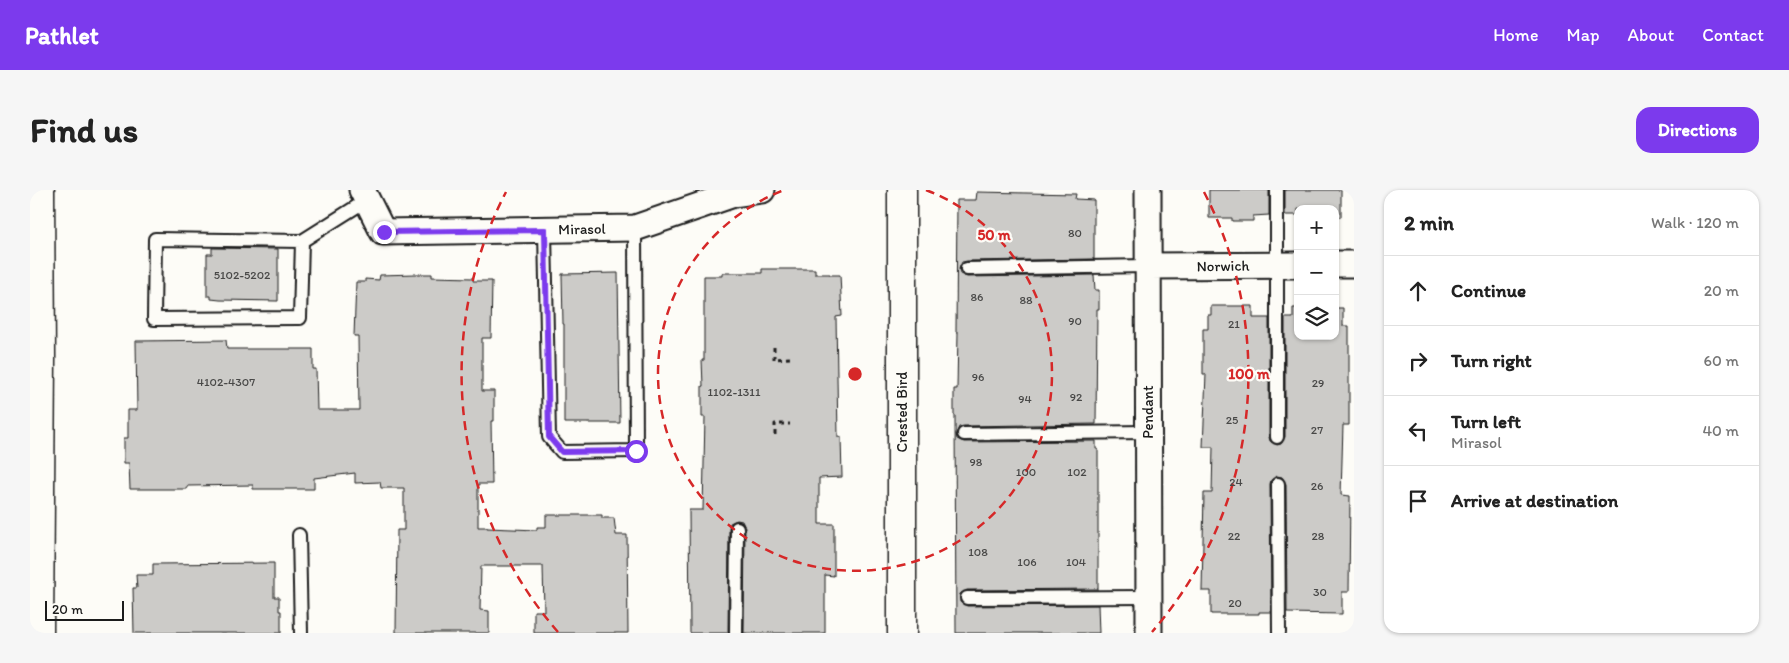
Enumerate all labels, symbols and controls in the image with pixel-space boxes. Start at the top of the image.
text: Pathlet [25,21,99,50]
text: Home [1493,24,1539,46]
text: Map [1567,24,1600,46]
text: About [1628,24,1674,46]
text: Contact [1702,24,1764,46]
button: Directions [1636,107,1759,153]
text: Find us [30,109,138,151]
map controls [1294,205,1339,340]
button: + [1294,205,1339,250]
text: 2 min [1404,210,1454,235]
text: Walk · 120 m [1651,213,1739,232]
street label: Mirasol [558,220,607,238]
route end [373,221,396,244]
text: 50 m [977,226,1011,244]
house number: 80 [1068,226,1082,240]
button: − [1294,250,1339,295]
street label: Norwich [1196,257,1250,275]
house number: 5102-5202 [214,268,271,282]
icon: ahead [1404,277,1432,305]
text: Continue [1451,279,1526,302]
text: 20 m [1704,281,1739,300]
house number: 86 [971,290,983,304]
house number: 88 [1019,293,1033,307]
button: layers [1294,295,1339,340]
house number: 90 [1068,314,1082,328]
house number: 21 [1228,317,1240,331]
icon: right [1404,347,1432,375]
text: Turn right [1451,349,1532,372]
text: 60 m [1704,351,1739,370]
centre of rings [846,365,864,383]
text: 100 m [1228,365,1270,383]
house number: 96 [972,370,984,384]
street label: Crested Bird [893,371,911,453]
house number: 4102-4307 [197,375,255,389]
house number: 29 [1312,376,1324,390]
house number: 1102-1311 [708,385,761,399]
street label: Pendant [1139,385,1157,439]
house number: 92 [1070,390,1083,404]
house number: 94 [1018,392,1032,406]
text: Turn left [1451,410,1521,433]
house number: 25 [1226,413,1238,427]
icon: left [1404,417,1432,445]
text: 40 m [1702,421,1739,440]
house number: 27 [1311,423,1323,437]
text: Mirasol [1451,433,1502,452]
route start [625,440,648,463]
house number: 98 [970,455,983,469]
house number: 100 [1016,465,1036,479]
house number: 102 [1067,465,1087,479]
house number: 24 [1229,475,1243,489]
house number: 26 [1311,479,1323,493]
icon: arrive [1404,487,1432,515]
text: Arrive at destination [1451,489,1618,512]
house number: 22 [1228,529,1241,543]
house number: 28 [1312,529,1325,543]
house number: 108 [968,545,988,559]
house number: 106 [1017,555,1037,569]
house number: 104 [1066,555,1086,569]
house number: 30 [1313,585,1327,599]
house number: 20 [1228,596,1242,610]
scale bar [45,598,124,621]
text: 20 m [52,601,83,618]

